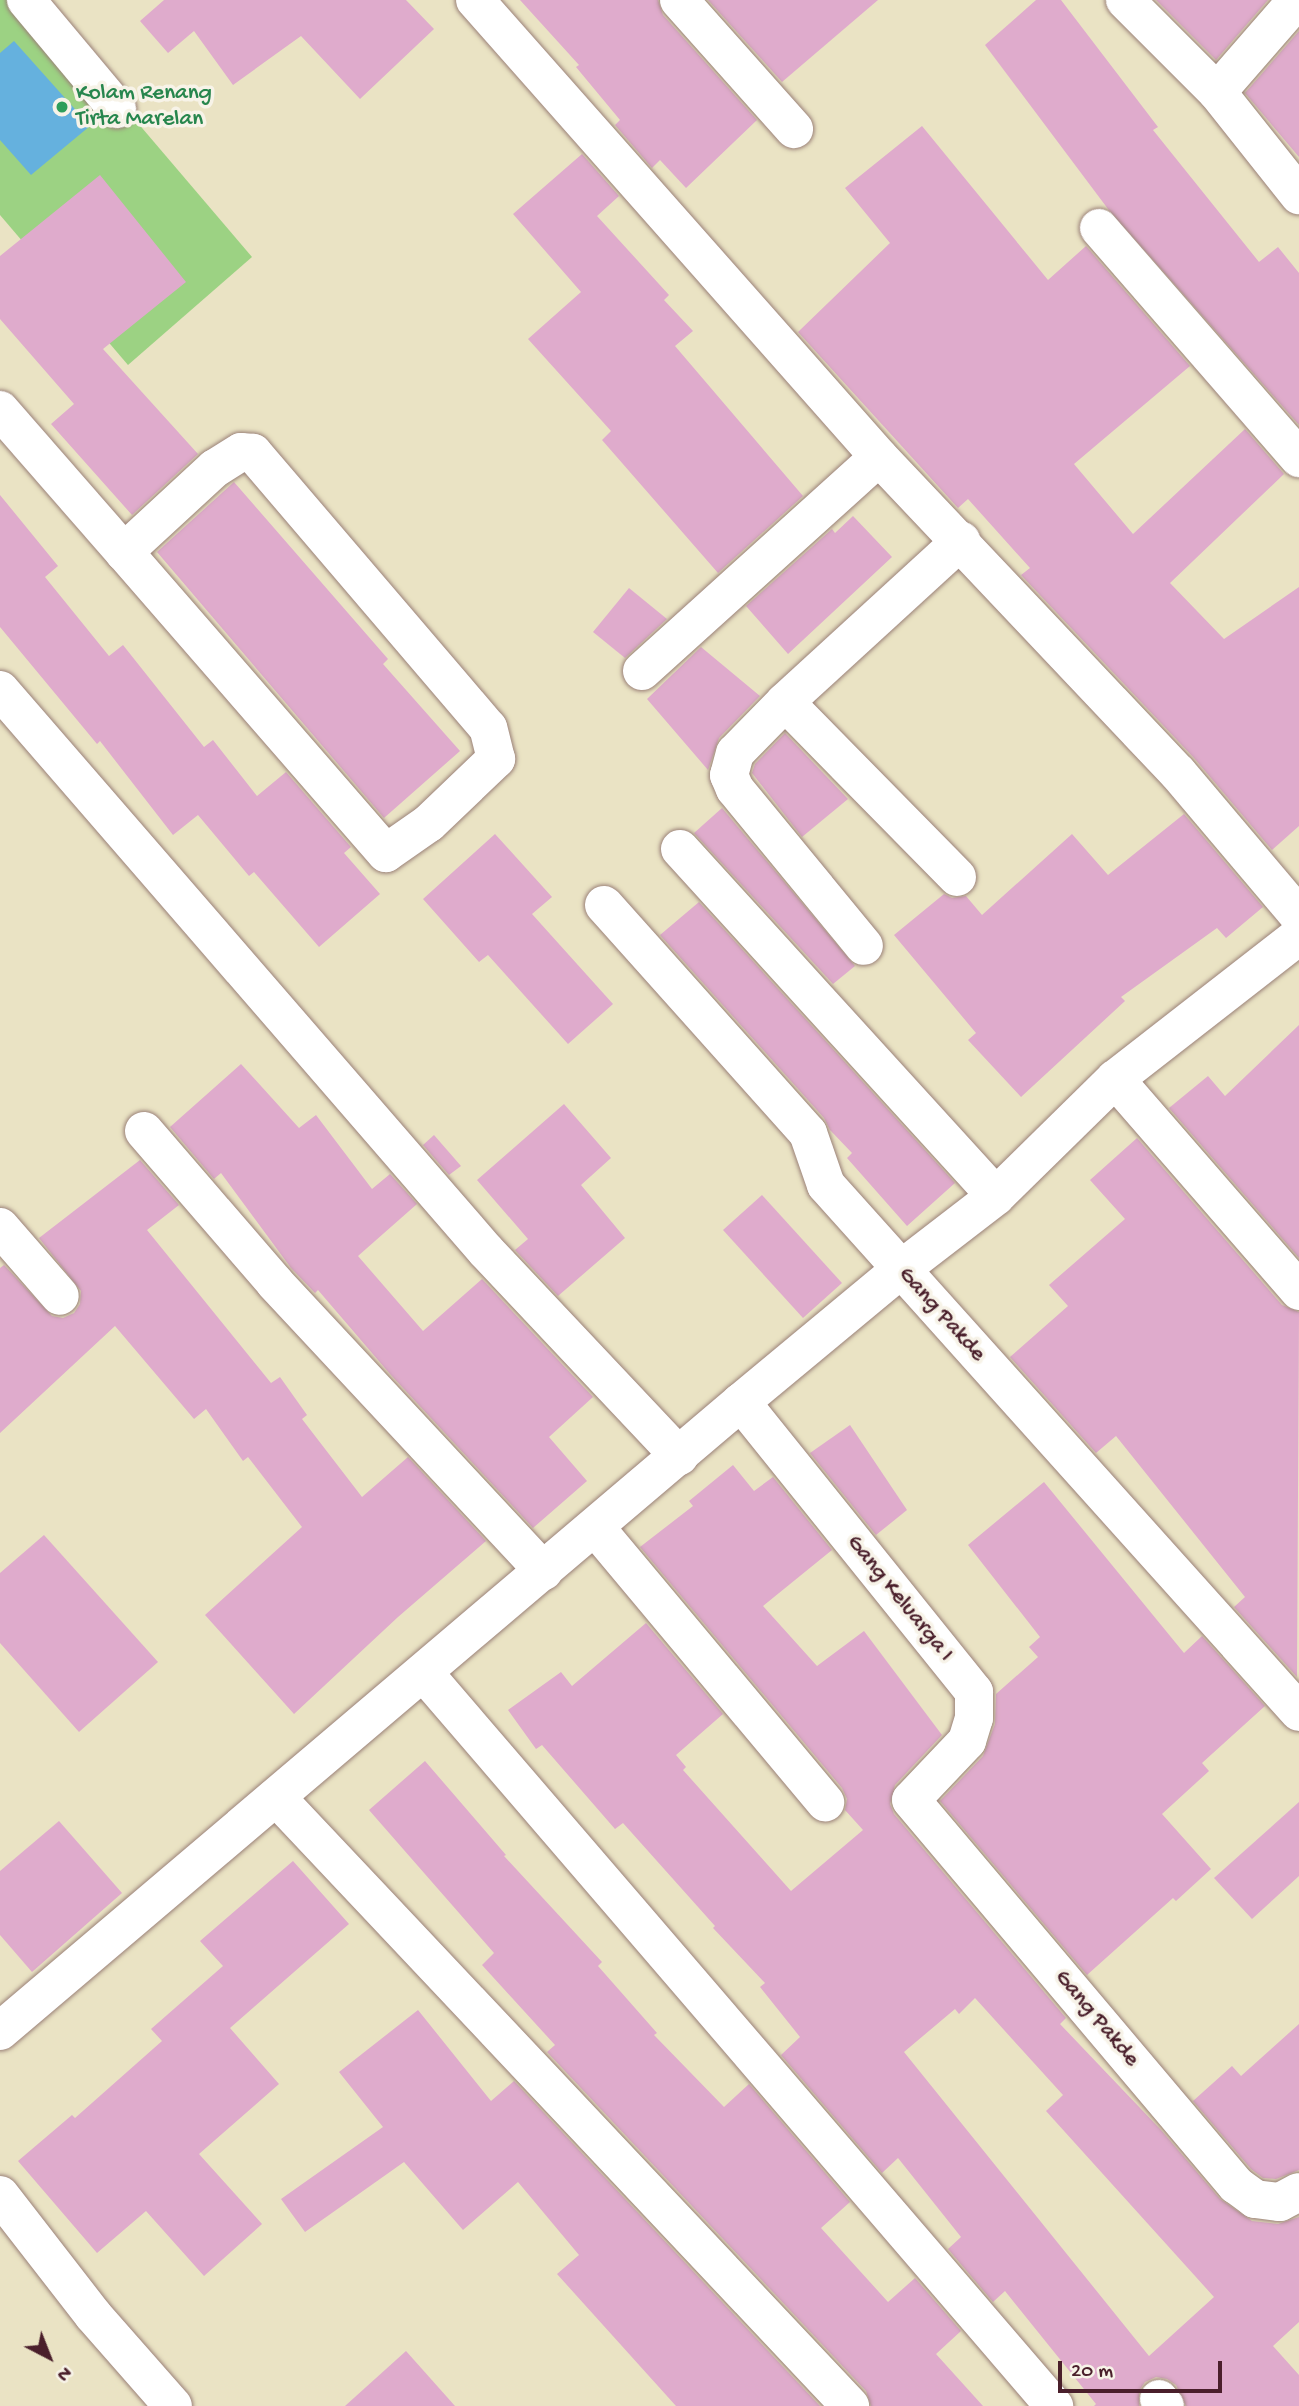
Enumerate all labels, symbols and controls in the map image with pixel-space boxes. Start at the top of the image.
place label: Kolam Renang Tirta Marelan [76,80,212,134]
marker: Kolam Renang Tirta Marelan [54,99,70,115]
street label: Gang Pakde [891,1262,991,1368]
street label: Gang Keluarga I [840,1530,958,1668]
street label: Gang Pakde [1048,1965,1144,2073]
north arrow [14,2322,84,2392]
scale bar [1061,2346,1226,2390]
text: N [51,2360,76,2386]
text: 20 m [1071,2360,1113,2385]

